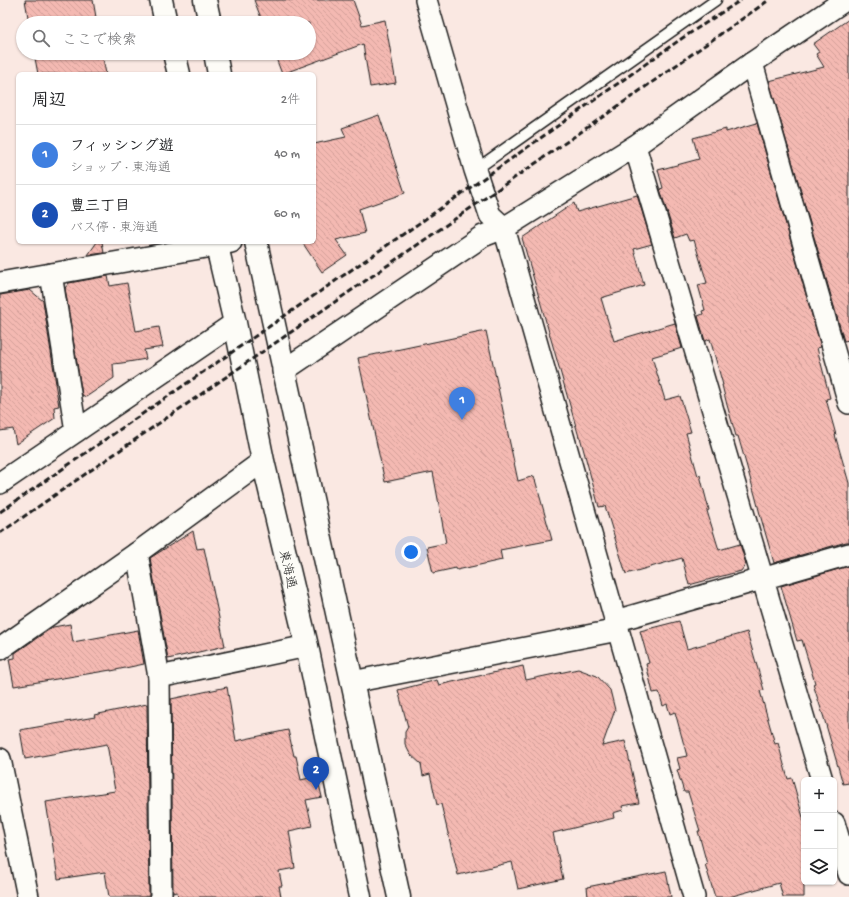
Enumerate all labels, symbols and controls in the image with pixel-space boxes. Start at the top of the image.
search box [16,16,316,60]
icon: search [30,27,52,49]
text: ここで検索 [62,32,137,50]
text: 周辺 [32,92,66,112]
text: 2件 [281,93,300,108]
text: フィッシング遊 [70,138,174,156]
text: 1 [42,147,48,162]
text: 40 m [274,147,300,162]
text: ショップ · 東海通 [70,161,171,176]
text: 豊三丁目 [70,198,130,216]
text: 2 [42,207,48,222]
text: 60 m [274,207,300,222]
text: バス停 · 東海通 [70,221,158,236]
pin: 1 [449,387,475,420]
your location [401,542,421,562]
street label: 東海通 [275,549,299,590]
pin: 2 [303,757,329,790]
map controls [801,777,837,885]
button: + [801,777,837,813]
button: − [801,813,837,849]
button: layers [801,849,837,885]

